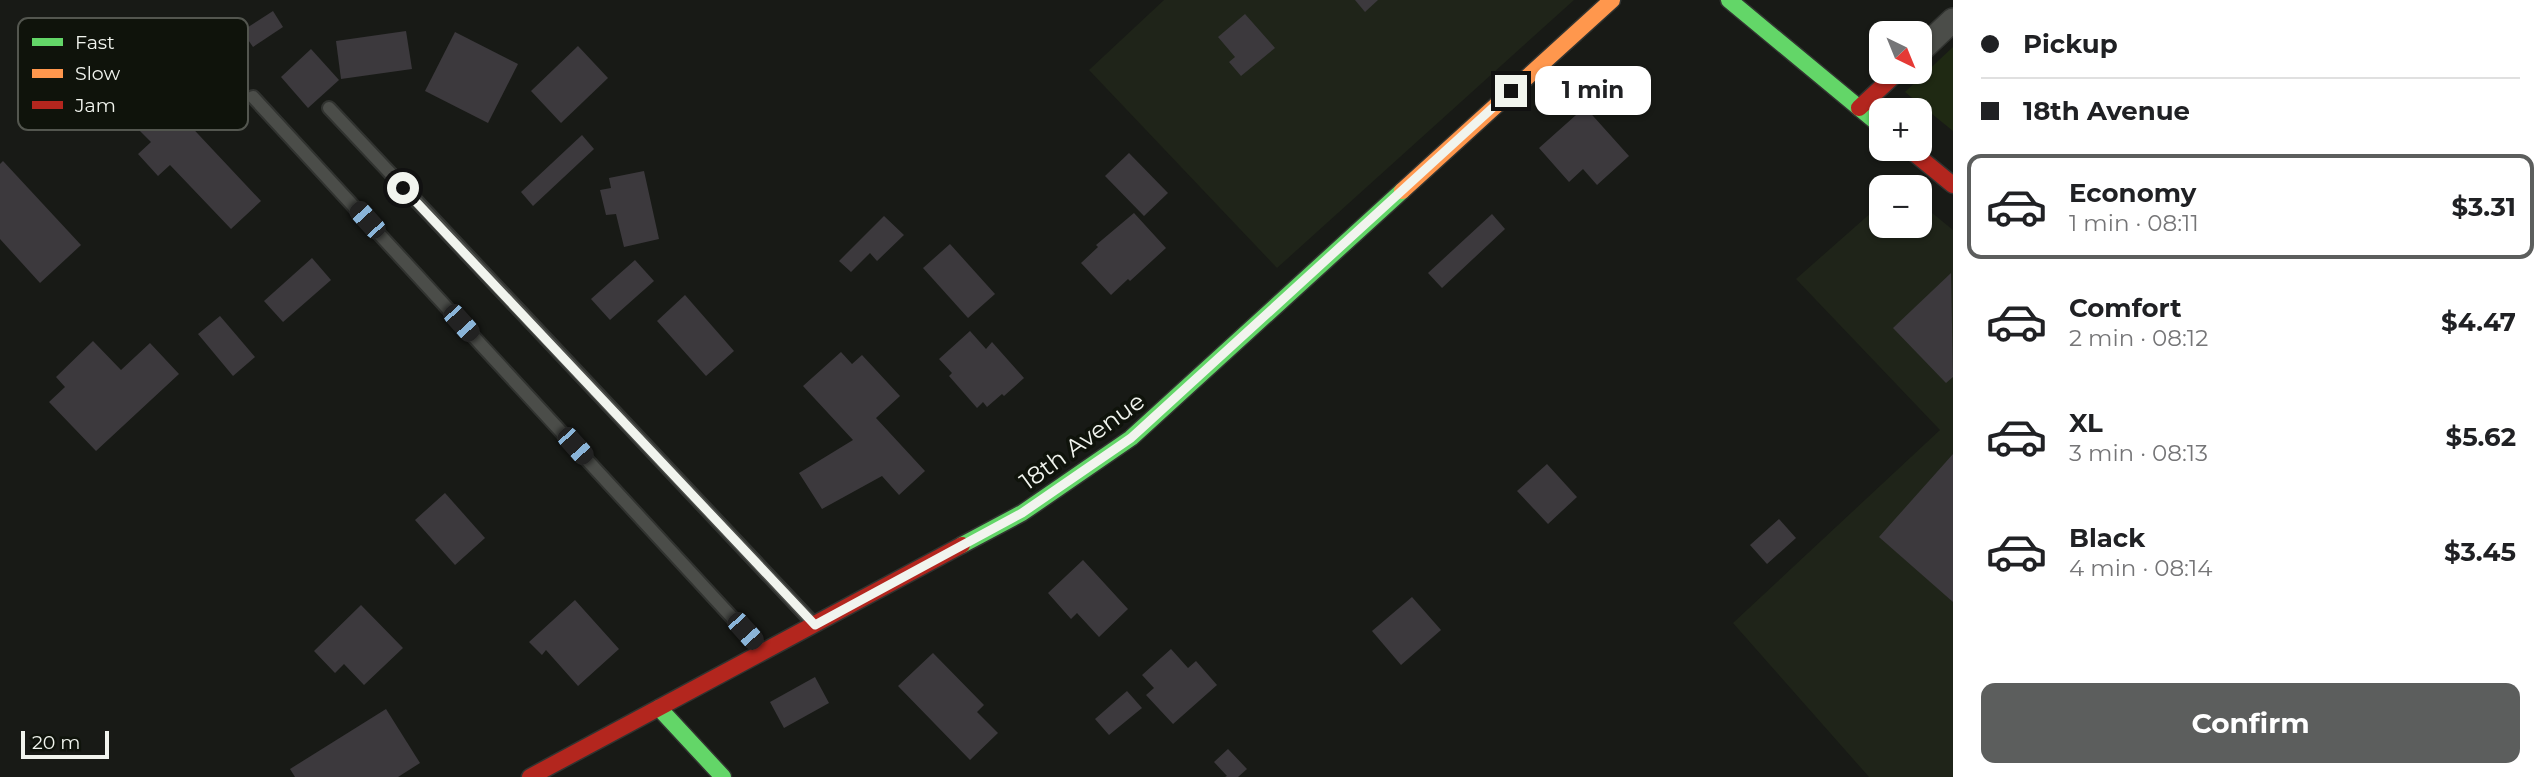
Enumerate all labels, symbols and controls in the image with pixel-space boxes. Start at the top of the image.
legend [18,18,248,130]
north arrow [1869,21,1932,84]
map controls [1869,21,1932,238]
text: Pickup [2023,28,2118,60]
text: Fast [75,31,115,54]
text: Slow [75,62,120,85]
callout: 1 min [1536,66,1651,116]
route end [1495,75,1527,107]
text: 1 min [1562,76,1624,104]
text: Jam [74,94,116,117]
text: 18th Avenue [2023,95,2190,127]
button: + [1869,98,1932,161]
route start [387,172,419,204]
button: − [1869,175,1932,238]
icon: car [1985,175,2048,238]
text: Economy [2069,177,2196,209]
text: $3.31 [2451,191,2516,223]
car [346,197,389,243]
text: 1 min · 08:11 [2069,209,2199,237]
icon: car [1985,290,2048,353]
text: Comfort [2069,292,2181,324]
car [440,300,483,346]
text: $4.47 [2441,306,2516,338]
text: 2 min · 08:12 [2069,324,2208,352]
street label: 18th Avenue [1014,386,1150,496]
icon: car [1985,405,2048,468]
text: XL [2069,407,2103,439]
text: $5.62 [2446,421,2516,453]
car [554,423,597,469]
text: 3 min · 08:13 [2069,439,2208,467]
icon: car [1985,520,2048,583]
text: Black [2069,522,2145,554]
text: $3.45 [2444,536,2516,568]
text: 4 min · 08:14 [2069,554,2213,582]
car [724,608,767,654]
button: Confirm [1981,683,2520,763]
scale bar [21,728,108,760]
text: 20 m [32,731,80,754]

